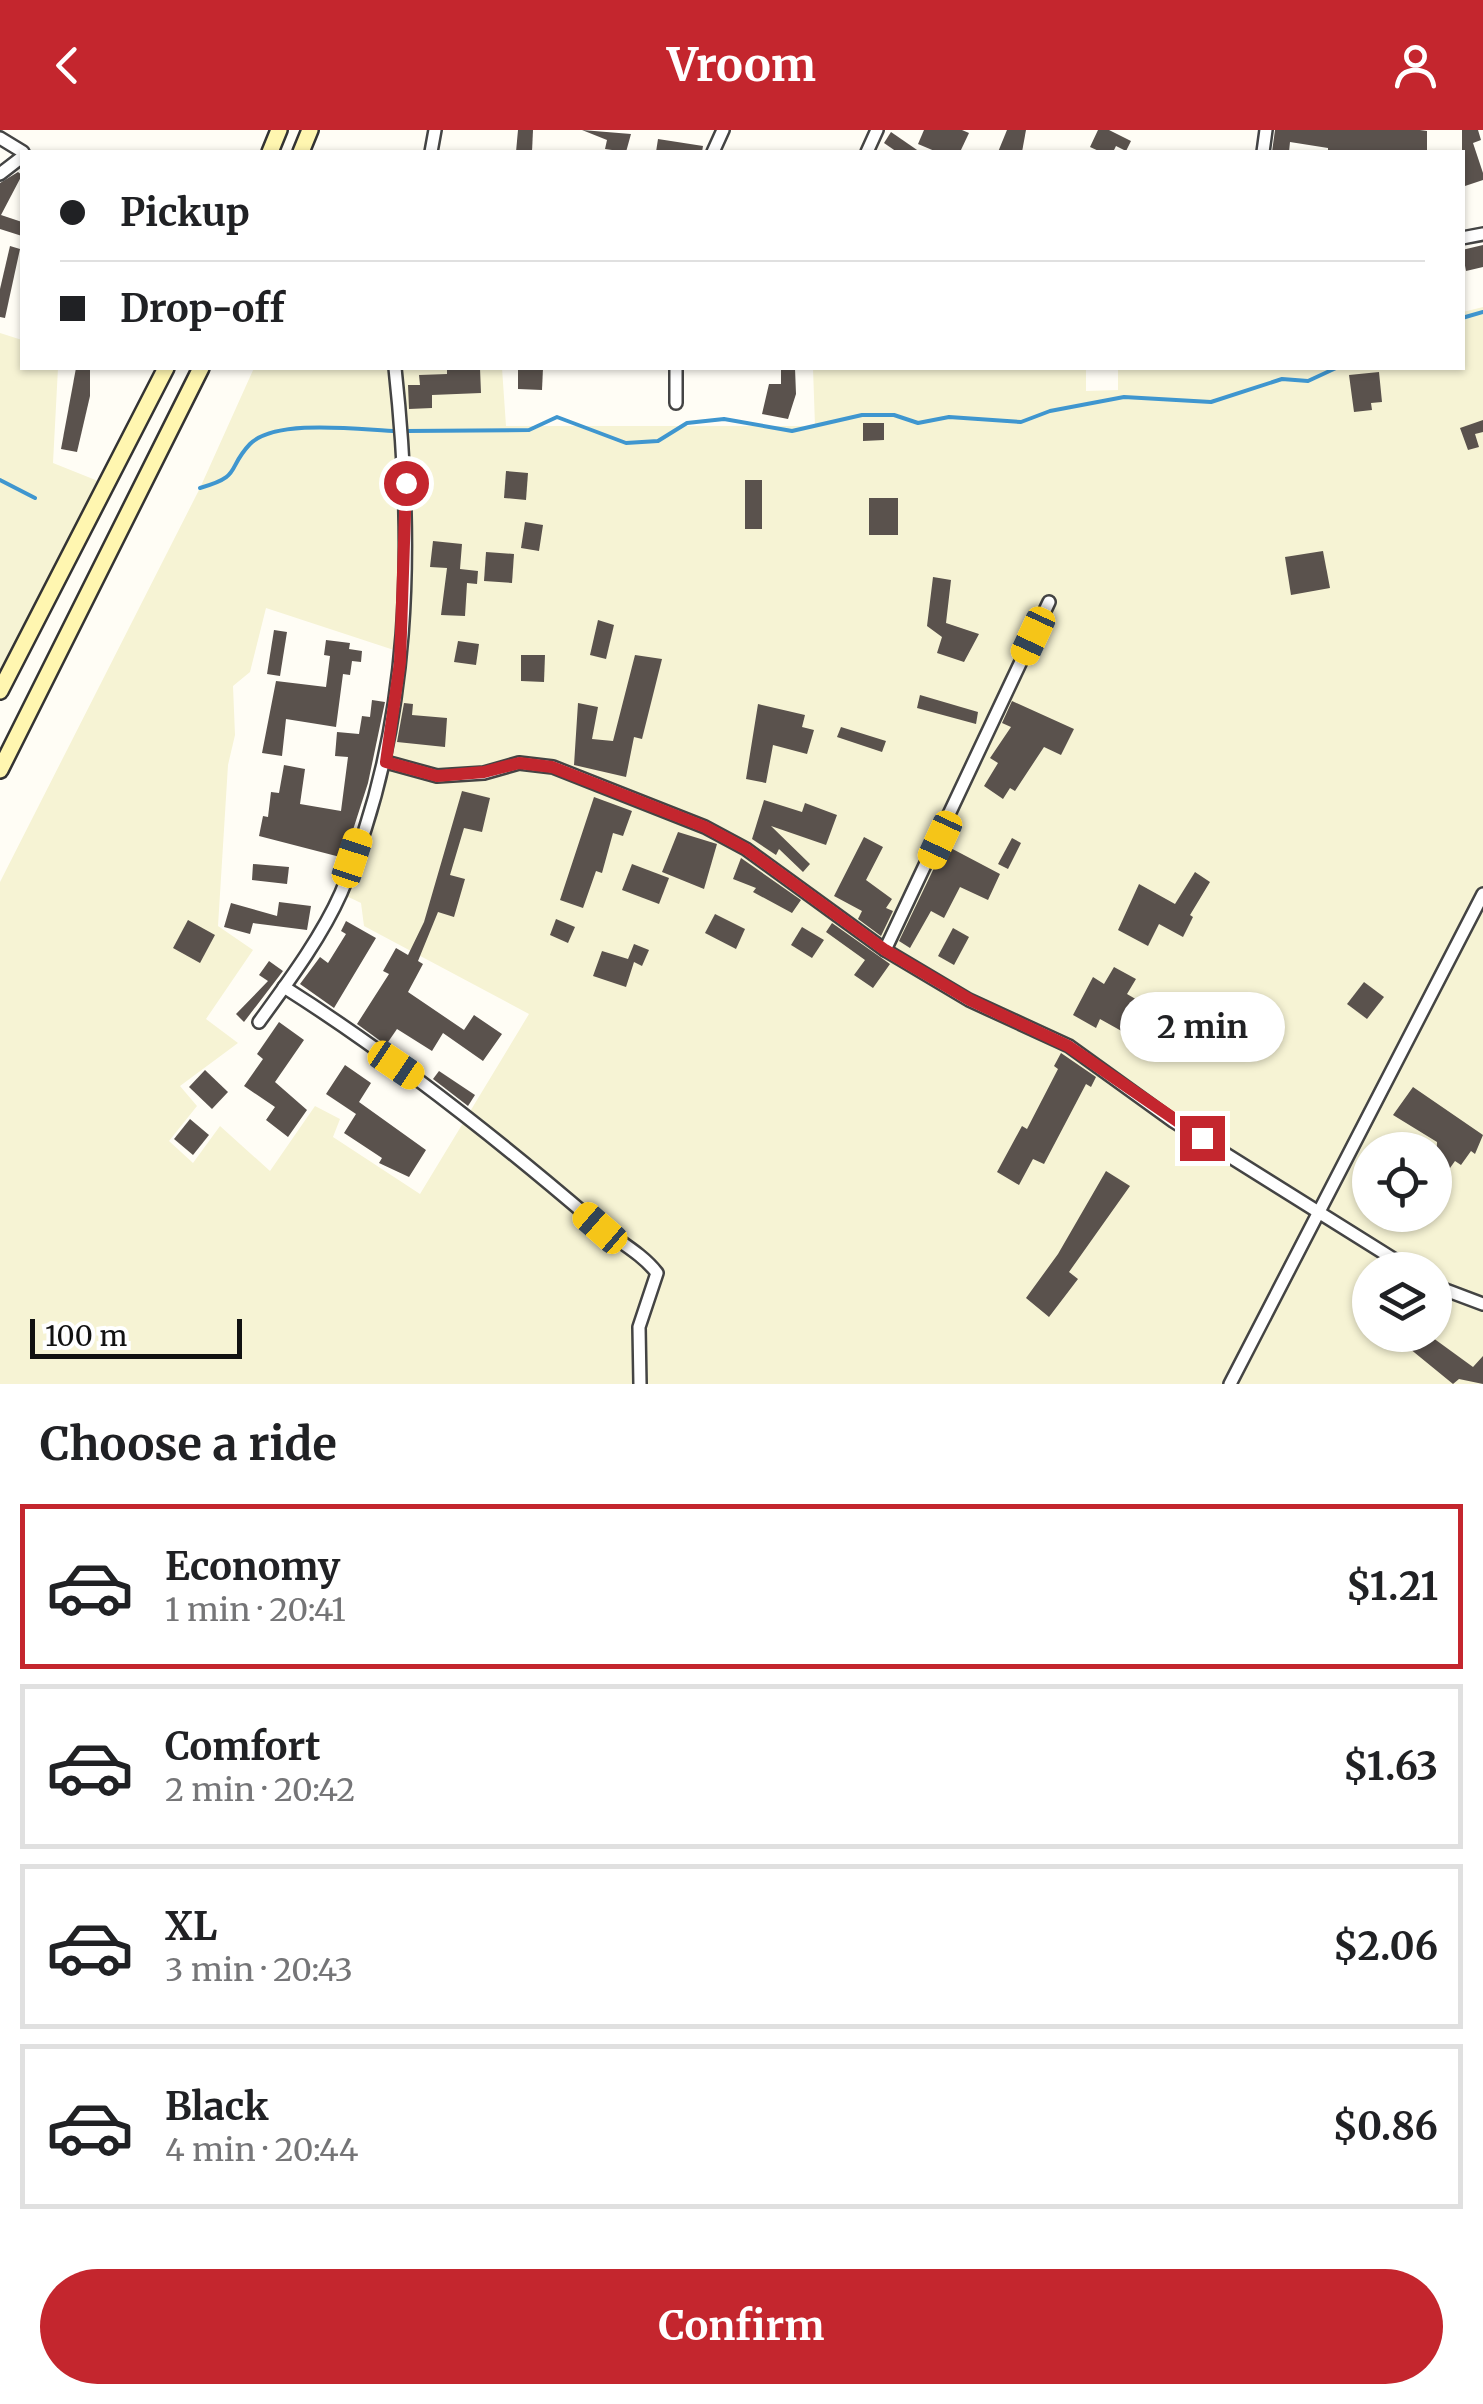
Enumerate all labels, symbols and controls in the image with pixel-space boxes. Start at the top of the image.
text: Vroom [667,37,816,93]
icon: back [40,38,95,93]
icon: person [1388,38,1443,93]
text: Pickup [120,189,250,236]
text: Drop-off [120,285,285,332]
route start [384,461,429,506]
car [1007,602,1059,670]
car [914,806,966,874]
car [328,825,376,891]
callout: 2 min [1120,993,1284,1063]
text: 2 min [1157,1007,1248,1047]
car [363,1036,429,1094]
route end [1180,1116,1225,1161]
map controls [1352,1132,1452,1352]
button: locate [1352,1132,1452,1232]
car [568,1197,632,1259]
button: layers [1352,1252,1452,1352]
scale bar [30,1314,242,1358]
text: 100 m [45,1318,127,1354]
text: Choose a ride [40,1416,337,1472]
icon: car [45,1542,135,1632]
text: Economy [165,1543,340,1590]
text: $1.21 [1346,1563,1438,1610]
text: 1 min · 20:41 [165,1590,346,1630]
icon: car [45,1722,135,1812]
text: Comfort [165,1723,321,1770]
text: $1.63 [1343,1743,1438,1790]
text: 2 min · 20:42 [165,1770,355,1810]
icon: car [45,1902,135,1992]
text: XL [165,1903,217,1950]
text: $2.06 [1333,1923,1438,1970]
text: 3 min · 20:43 [165,1950,353,1990]
icon: car [45,2082,135,2172]
text: Black [165,2083,269,2130]
text: $0.86 [1332,2103,1438,2150]
text: 4 min · 20:44 [165,2130,358,2170]
button: Confirm [40,2269,1443,2384]

